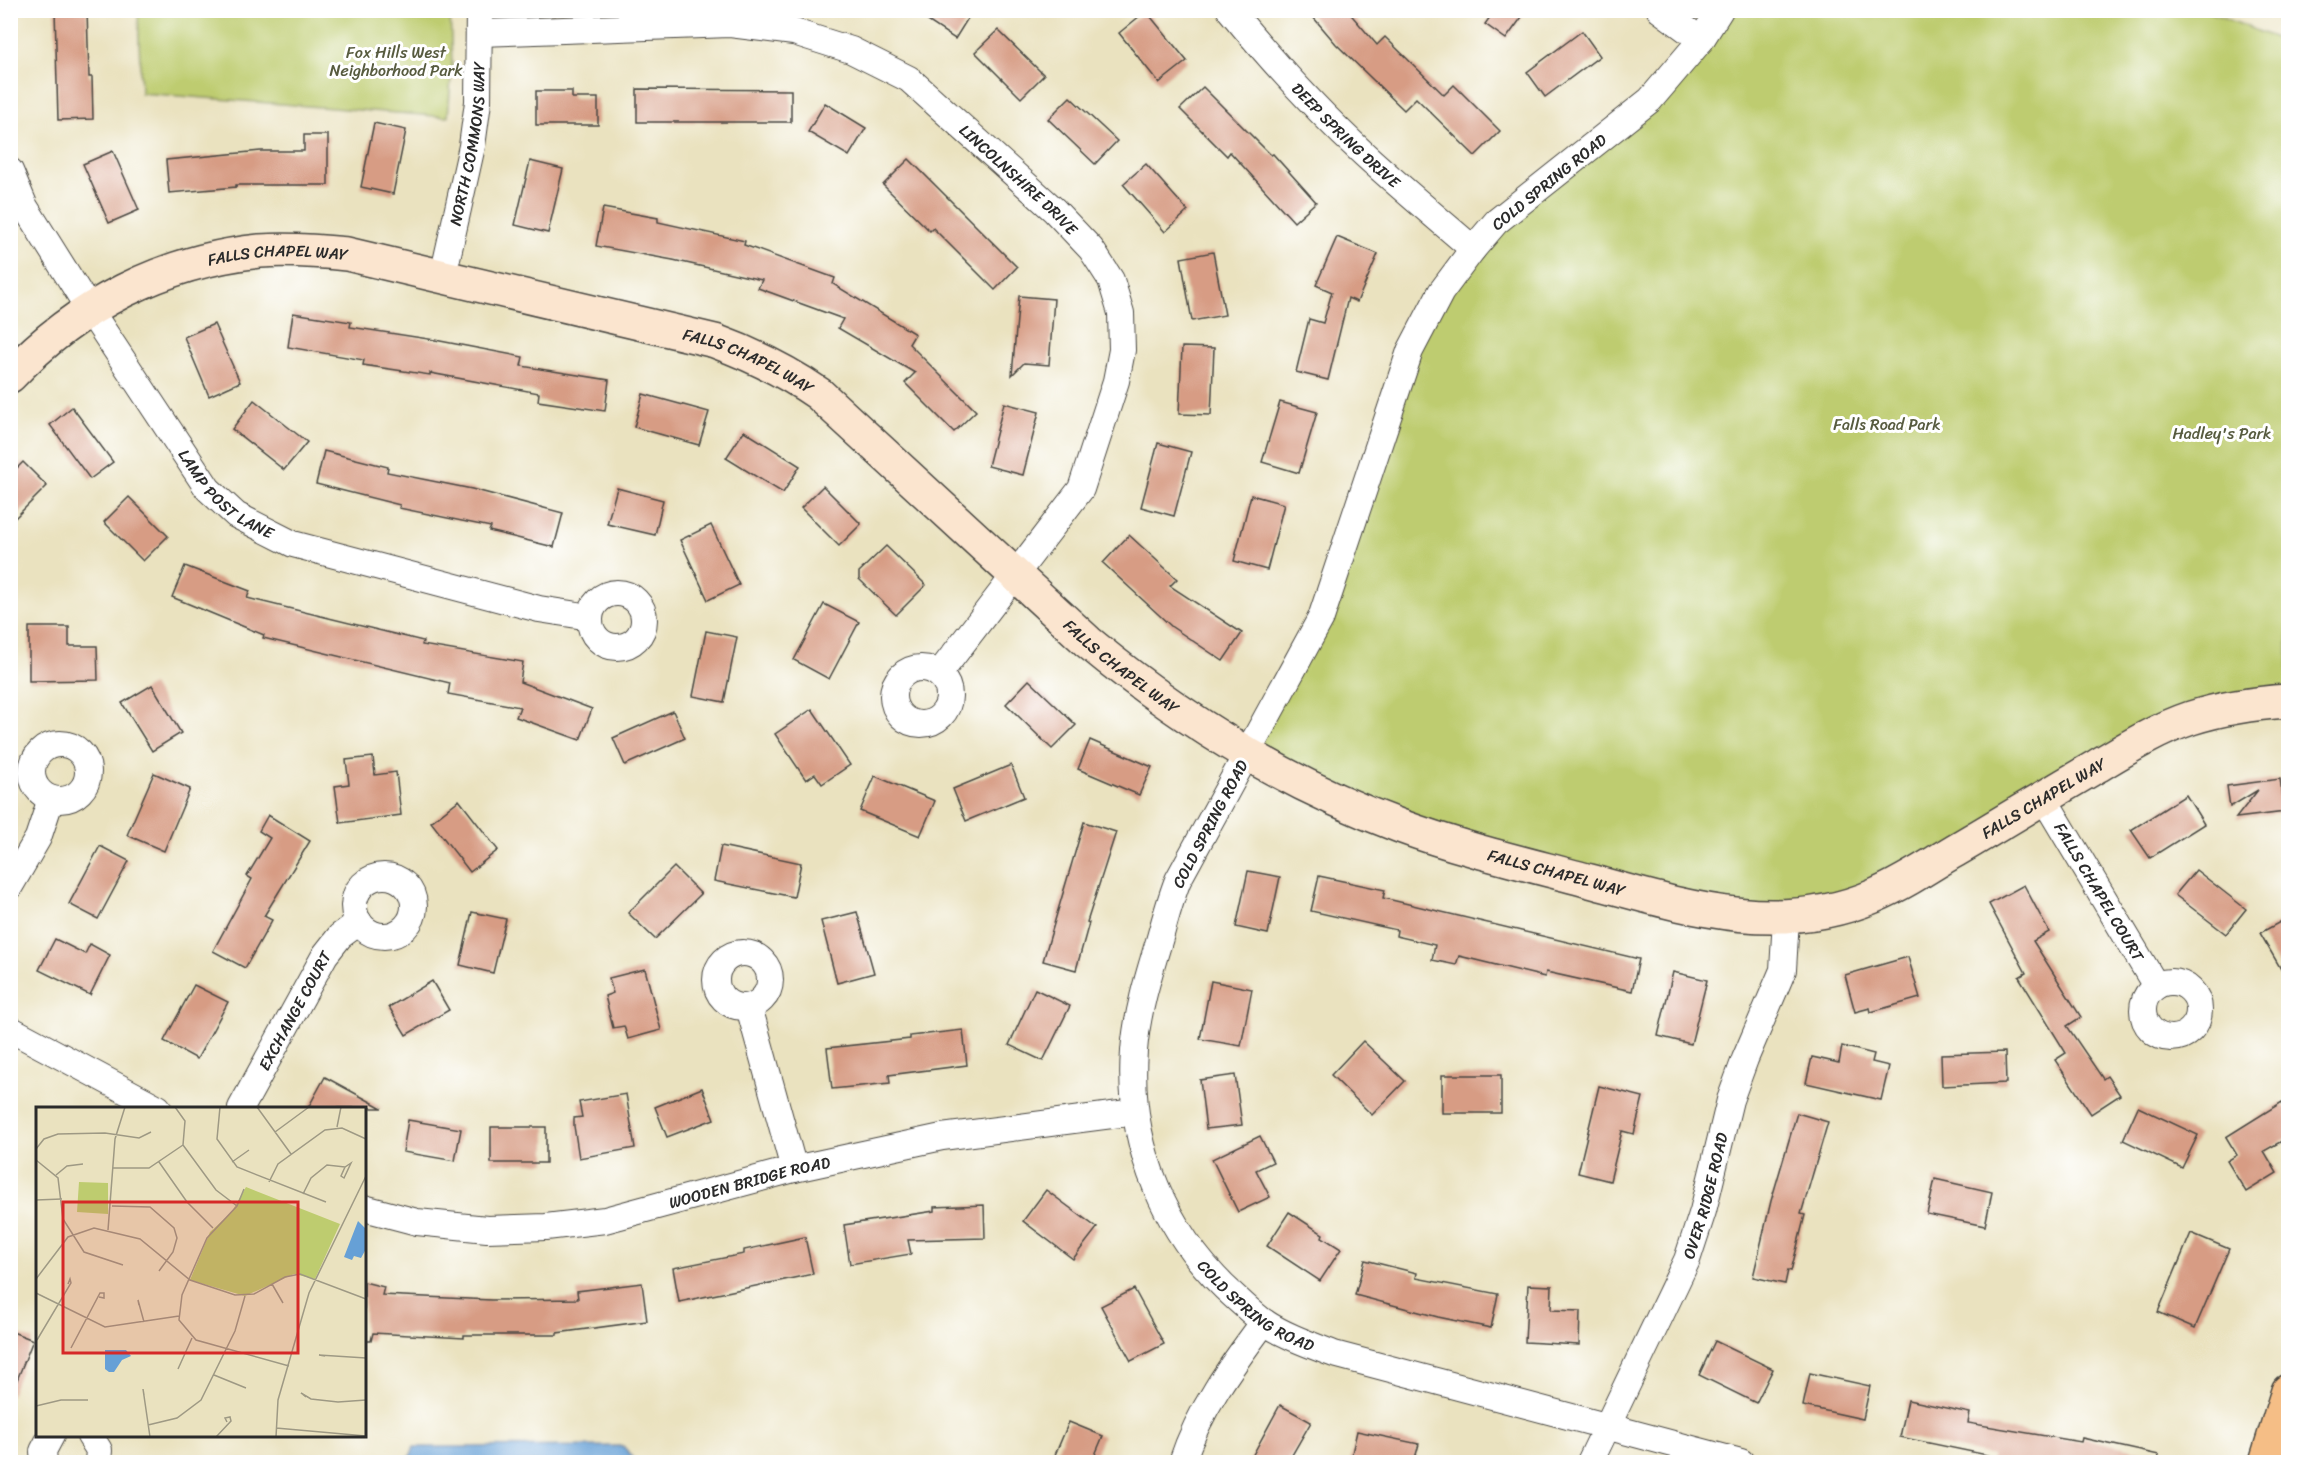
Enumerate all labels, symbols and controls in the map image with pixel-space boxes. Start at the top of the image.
park label: Fox Hills West Neighborhood Park [329,38,463,85]
street label: NORTH COMMONS WAY [440,60,493,228]
street label: DEEP SPRING DRIVE [1285,75,1408,196]
street label: LINCOLNSHIRE DRIVE [953,116,1086,243]
street label: COLD SPRING ROAD [1485,126,1614,238]
street label: FALLS CHAPEL WAY [204,236,350,274]
street label: FALLS CHAPEL WAY [680,319,821,402]
park label: Falls Road Park [1833,410,1941,439]
park label: Hadley's Park [2172,419,2272,448]
street label: LAMP POST LANE [171,443,280,547]
street label: FALLS CHAPEL WAY [1057,611,1186,722]
street label: FALLS CHAPEL WAY [1975,749,2112,847]
street label: COLD SPRING ROAD [1164,754,1256,893]
street label: FALLS CHAPEL COURT [2047,816,2153,968]
street label: FALLS CHAPEL WAY [1485,840,1630,905]
street label: EXCHANGE COURT [250,944,340,1076]
inset map [36,1107,366,1437]
street label: OVER RIDGE ROAD [1674,1129,1736,1263]
street label: WOODEN BRIDGE ROAD [665,1147,833,1217]
street label: COLD SPRING ROAD [1190,1252,1319,1360]

